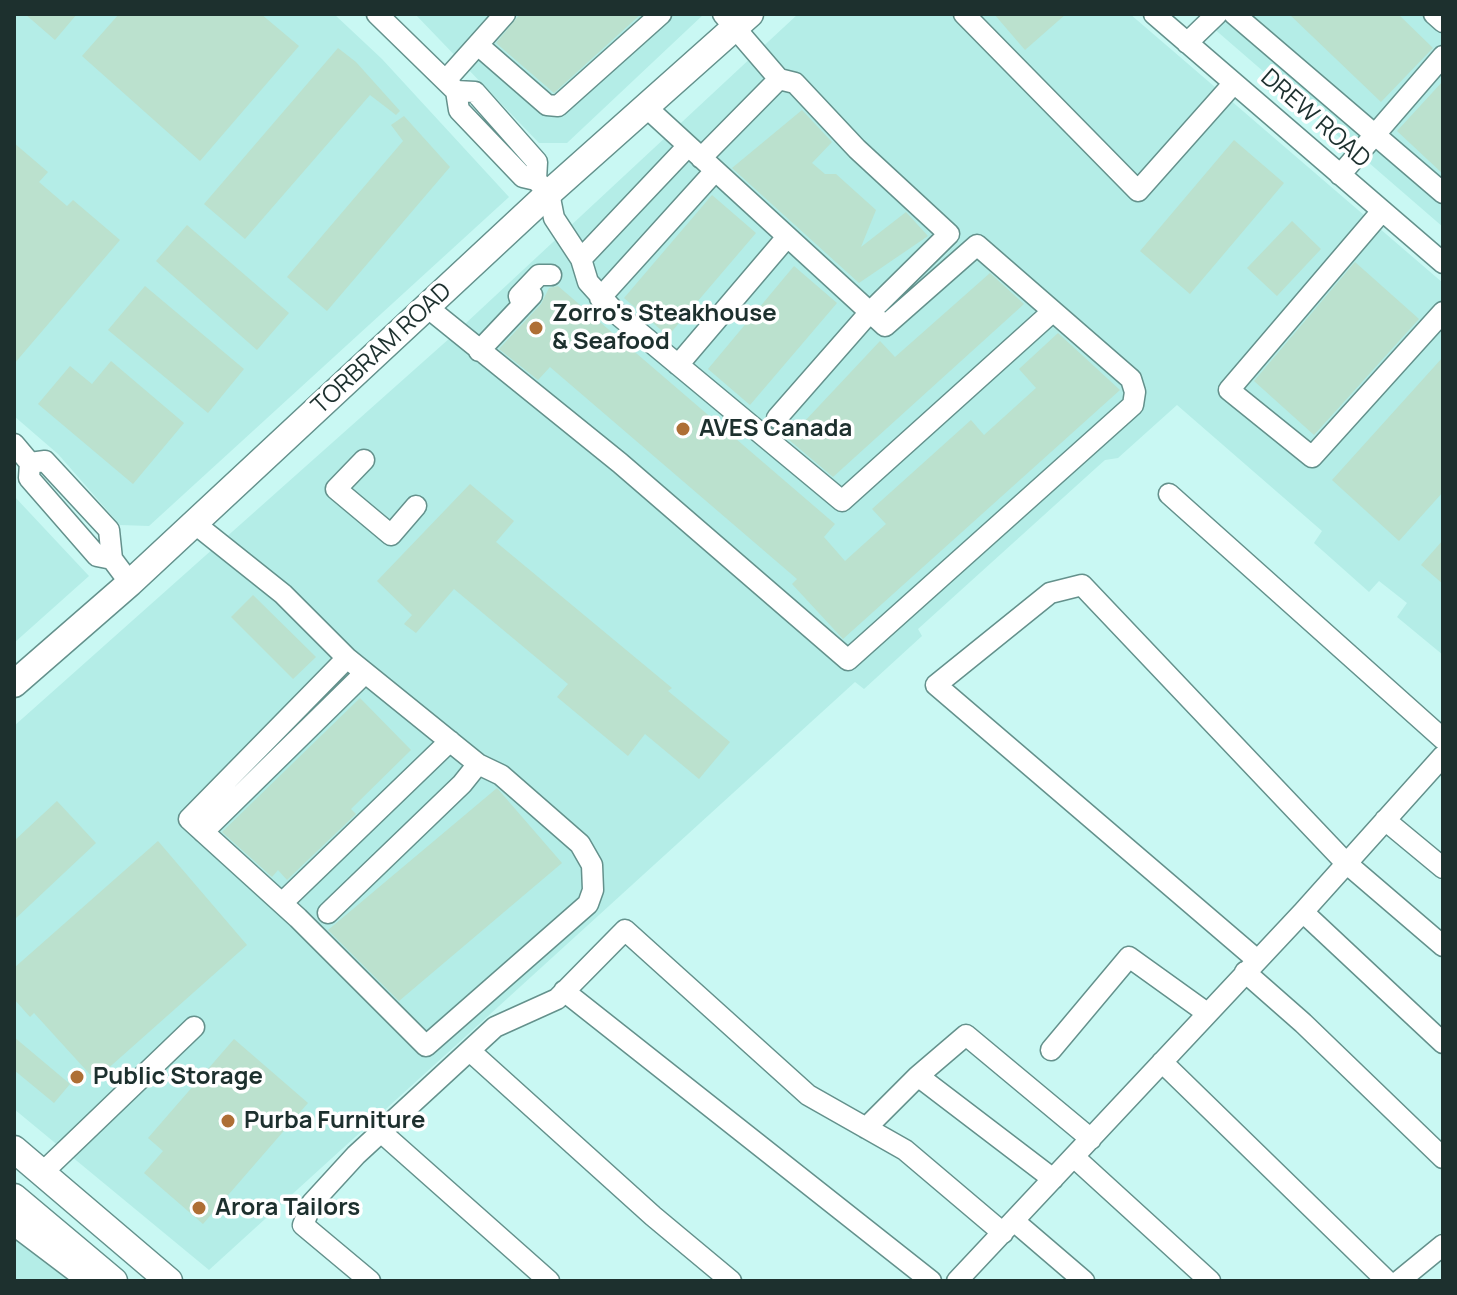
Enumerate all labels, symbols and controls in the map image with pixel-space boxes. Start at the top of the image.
street label: DREW ROAD [1254,64,1376,174]
street label: TORBRAM ROAD [306,277,458,421]
place label: Zorro's Steakhouse & Seafood [552,300,777,356]
marker: Zorro's Steakhouse & Seafood [527,319,545,337]
place label: AVES Canada [699,415,852,443]
marker: AVES Canada [674,420,692,438]
place label: Public Storage [93,1063,263,1091]
marker: Public Storage [68,1068,86,1086]
place label: Purba Furniture [244,1107,425,1135]
marker: Purba Furniture [219,1112,237,1130]
place label: Arora Tailors [215,1194,360,1222]
marker: Arora Tailors [190,1199,208,1217]

